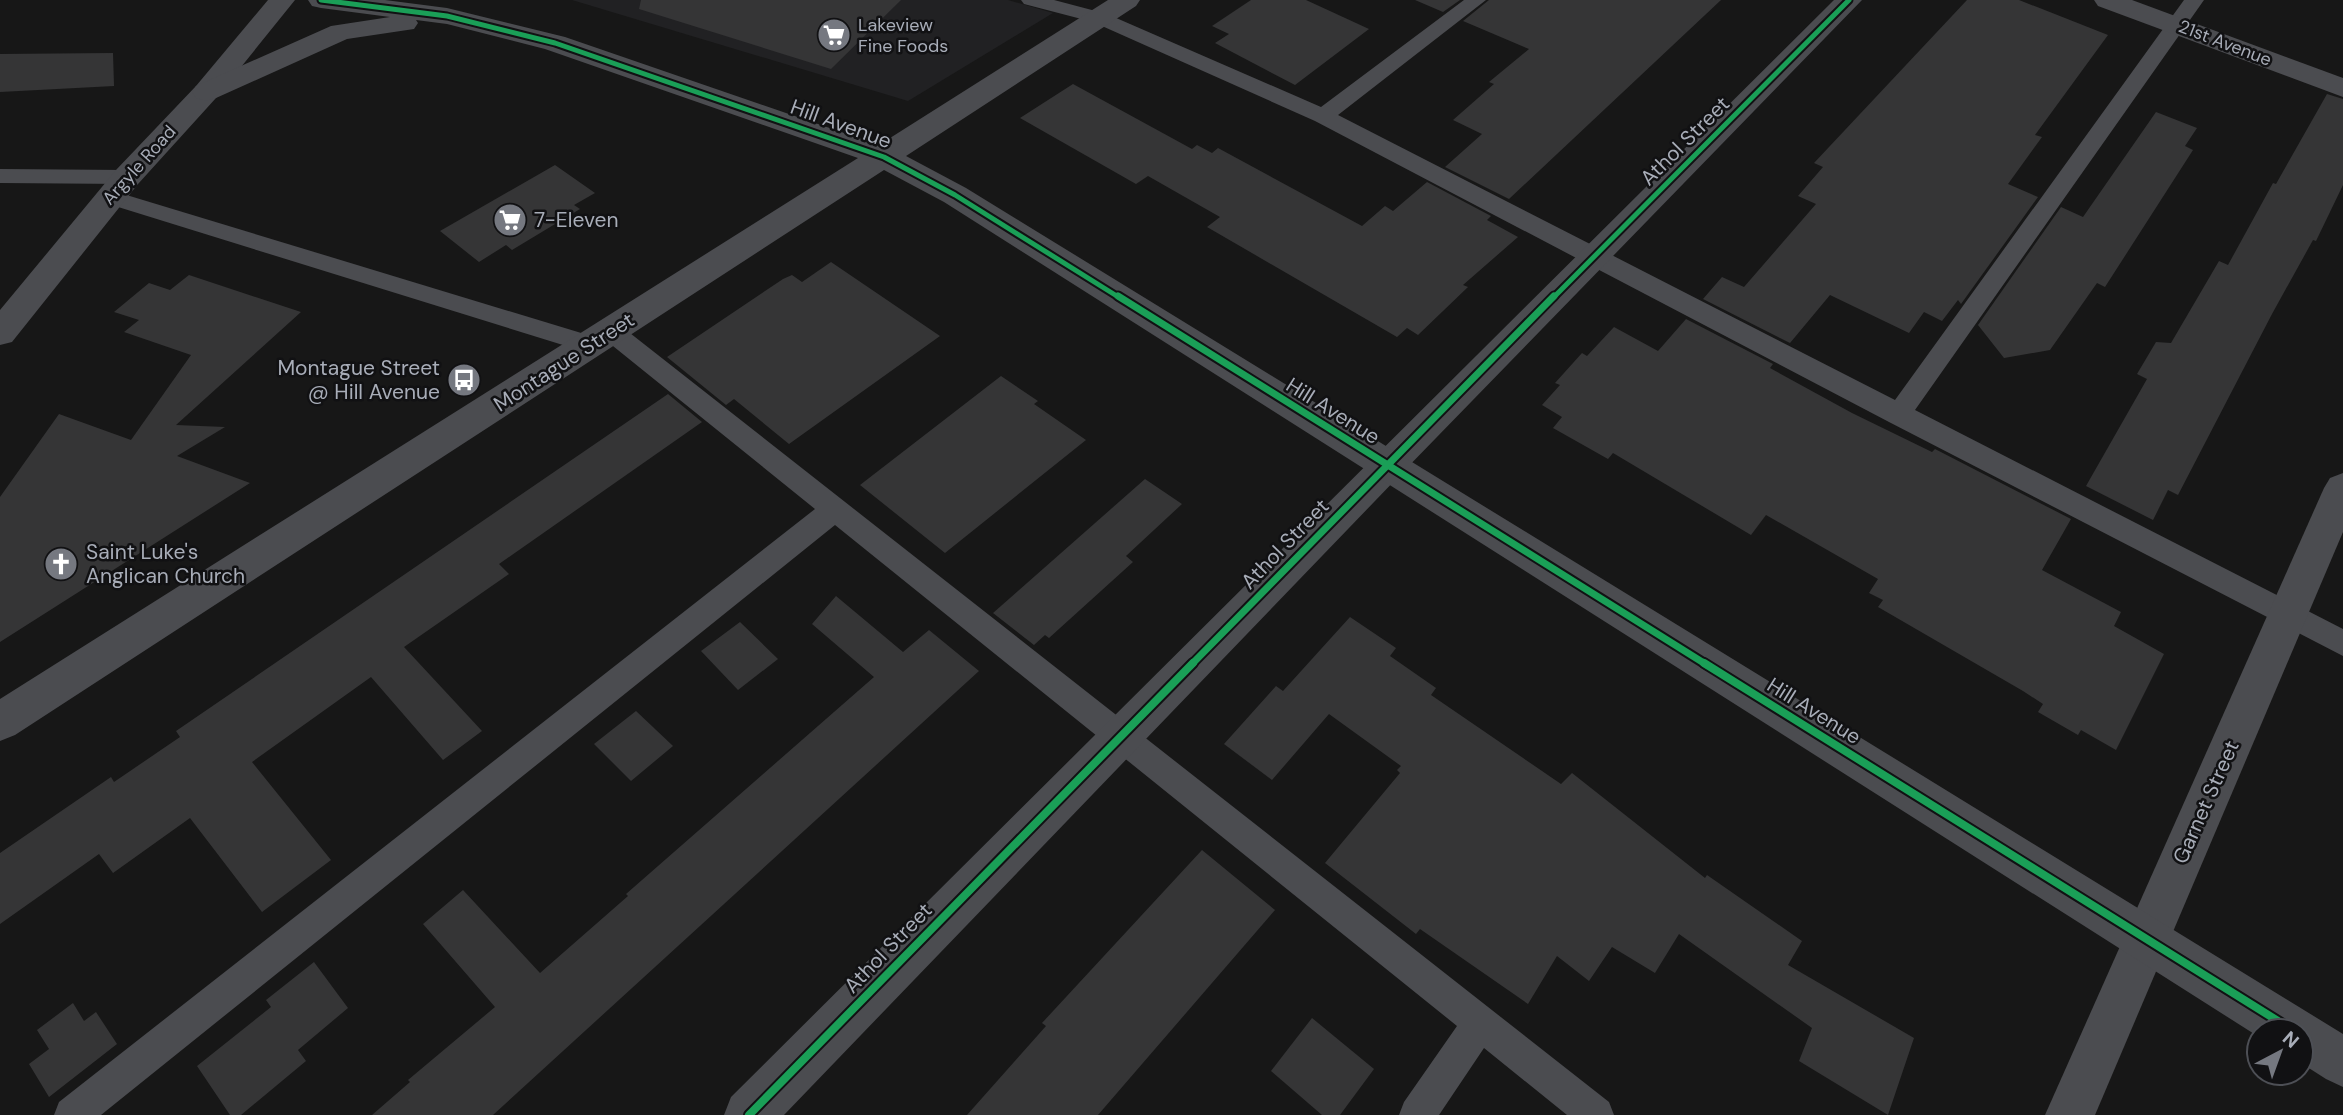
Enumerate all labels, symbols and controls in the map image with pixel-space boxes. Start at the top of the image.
place label: Lakeview Fine Foods [858,13,948,58]
street label: 21st Avenue [2175,14,2275,72]
supermarket icon: Lakeview Fine Foods [815,16,853,54]
street label: Athol Street [1634,90,1736,192]
street label: Hill Avenue [787,93,895,155]
street label: Argyle Road [97,120,181,210]
supermarket icon: 7-Eleven [491,201,529,239]
place label: 7-Eleven [534,206,618,234]
street label: Montague Street [488,306,640,418]
place label: Montague Street @ Hill Avenue [277,354,440,406]
bus stop icon: Montague Street @ Hill Avenue [445,361,483,399]
street label: Hill Avenue [1281,371,1385,451]
street label: Athol Street [1235,493,1335,595]
place label: Saint Luke's Anglican Church [86,538,245,590]
church icon: Saint Luke's Anglican Church [42,545,80,583]
street label: Hill Avenue [1762,671,1866,751]
street label: Garnet Street [2166,736,2246,868]
street label: Athol Street [838,897,938,999]
north arrow [2245,1017,2315,1087]
text: N [2277,1026,2304,1054]

